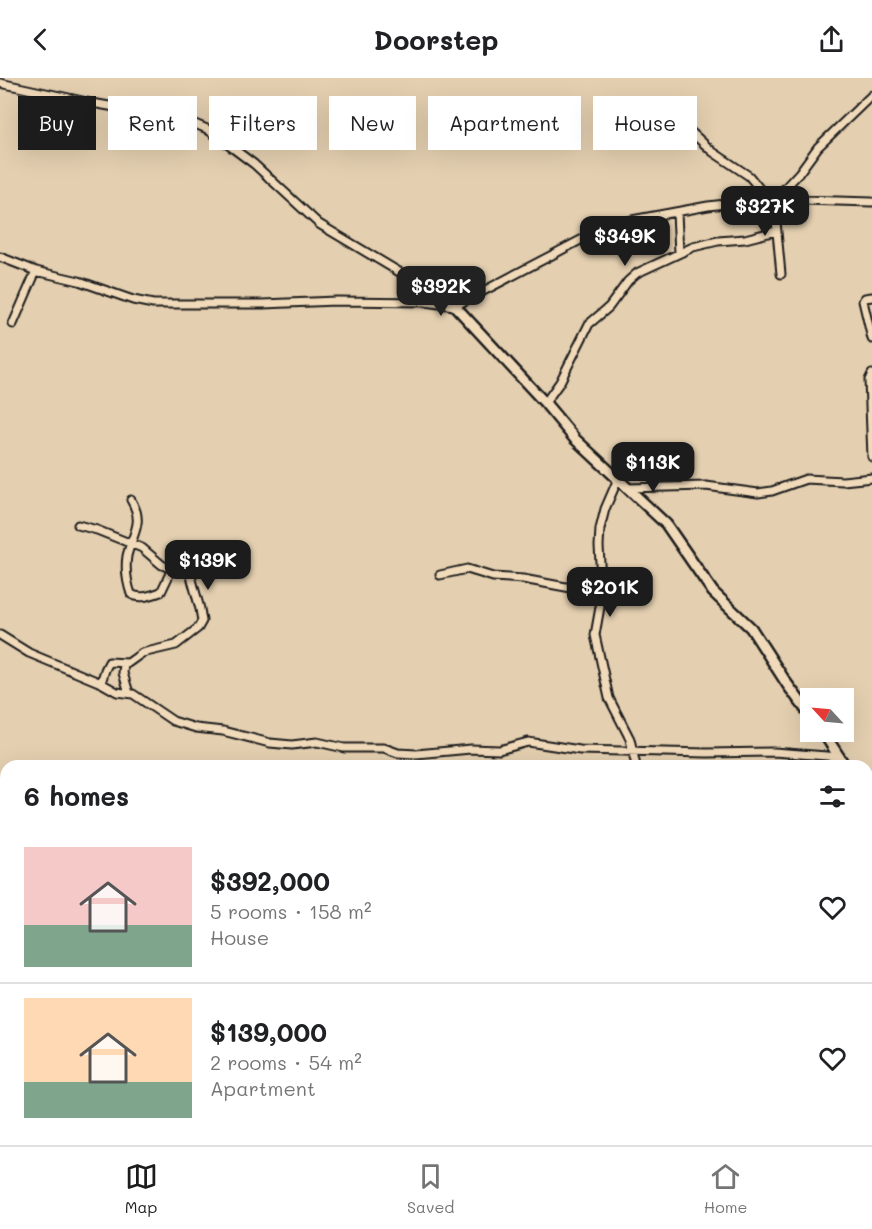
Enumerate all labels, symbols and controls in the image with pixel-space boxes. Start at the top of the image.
text: Doorstep [374,22,498,57]
icon: back [24,23,57,56]
icon: share [815,23,848,56]
chip: Buy [18,96,96,150]
chip: Rent [108,96,197,150]
chip: Filters [209,96,317,150]
chip: New [329,96,416,150]
chip: Apartment [428,96,581,150]
chip: House [593,96,697,150]
pin: $327K [723,186,807,237]
text: $327K [735,192,795,218]
pin: $349K [583,216,667,267]
text: $349K [594,222,656,248]
pin: $392K [399,266,483,317]
text: $392K [411,272,471,298]
pin: $113K [611,442,695,493]
text: $113K [625,448,681,474]
pin: $139K [166,540,250,591]
text: $139K [179,546,237,572]
pin: $201K [568,567,652,618]
text: $201K [581,573,639,599]
north arrow [800,688,854,742]
map controls [800,688,854,742]
text: 6 homes [24,779,129,813]
icon: filters [816,780,849,813]
text: $392,000 [210,864,330,898]
icon: home [72,871,144,943]
icon: heart [816,891,849,924]
text: 5 rooms · 158 m² [210,898,372,924]
text: House [210,924,269,950]
text: $139,000 [210,1015,327,1049]
icon: home [72,1022,144,1094]
icon: heart [816,1042,849,1075]
text: 2 rooms · 54 m² [210,1049,362,1075]
text: Apartment [210,1075,316,1101]
tab: Map [125,1160,158,1217]
tab: Saved [407,1160,454,1217]
tab: Home [704,1160,747,1217]

